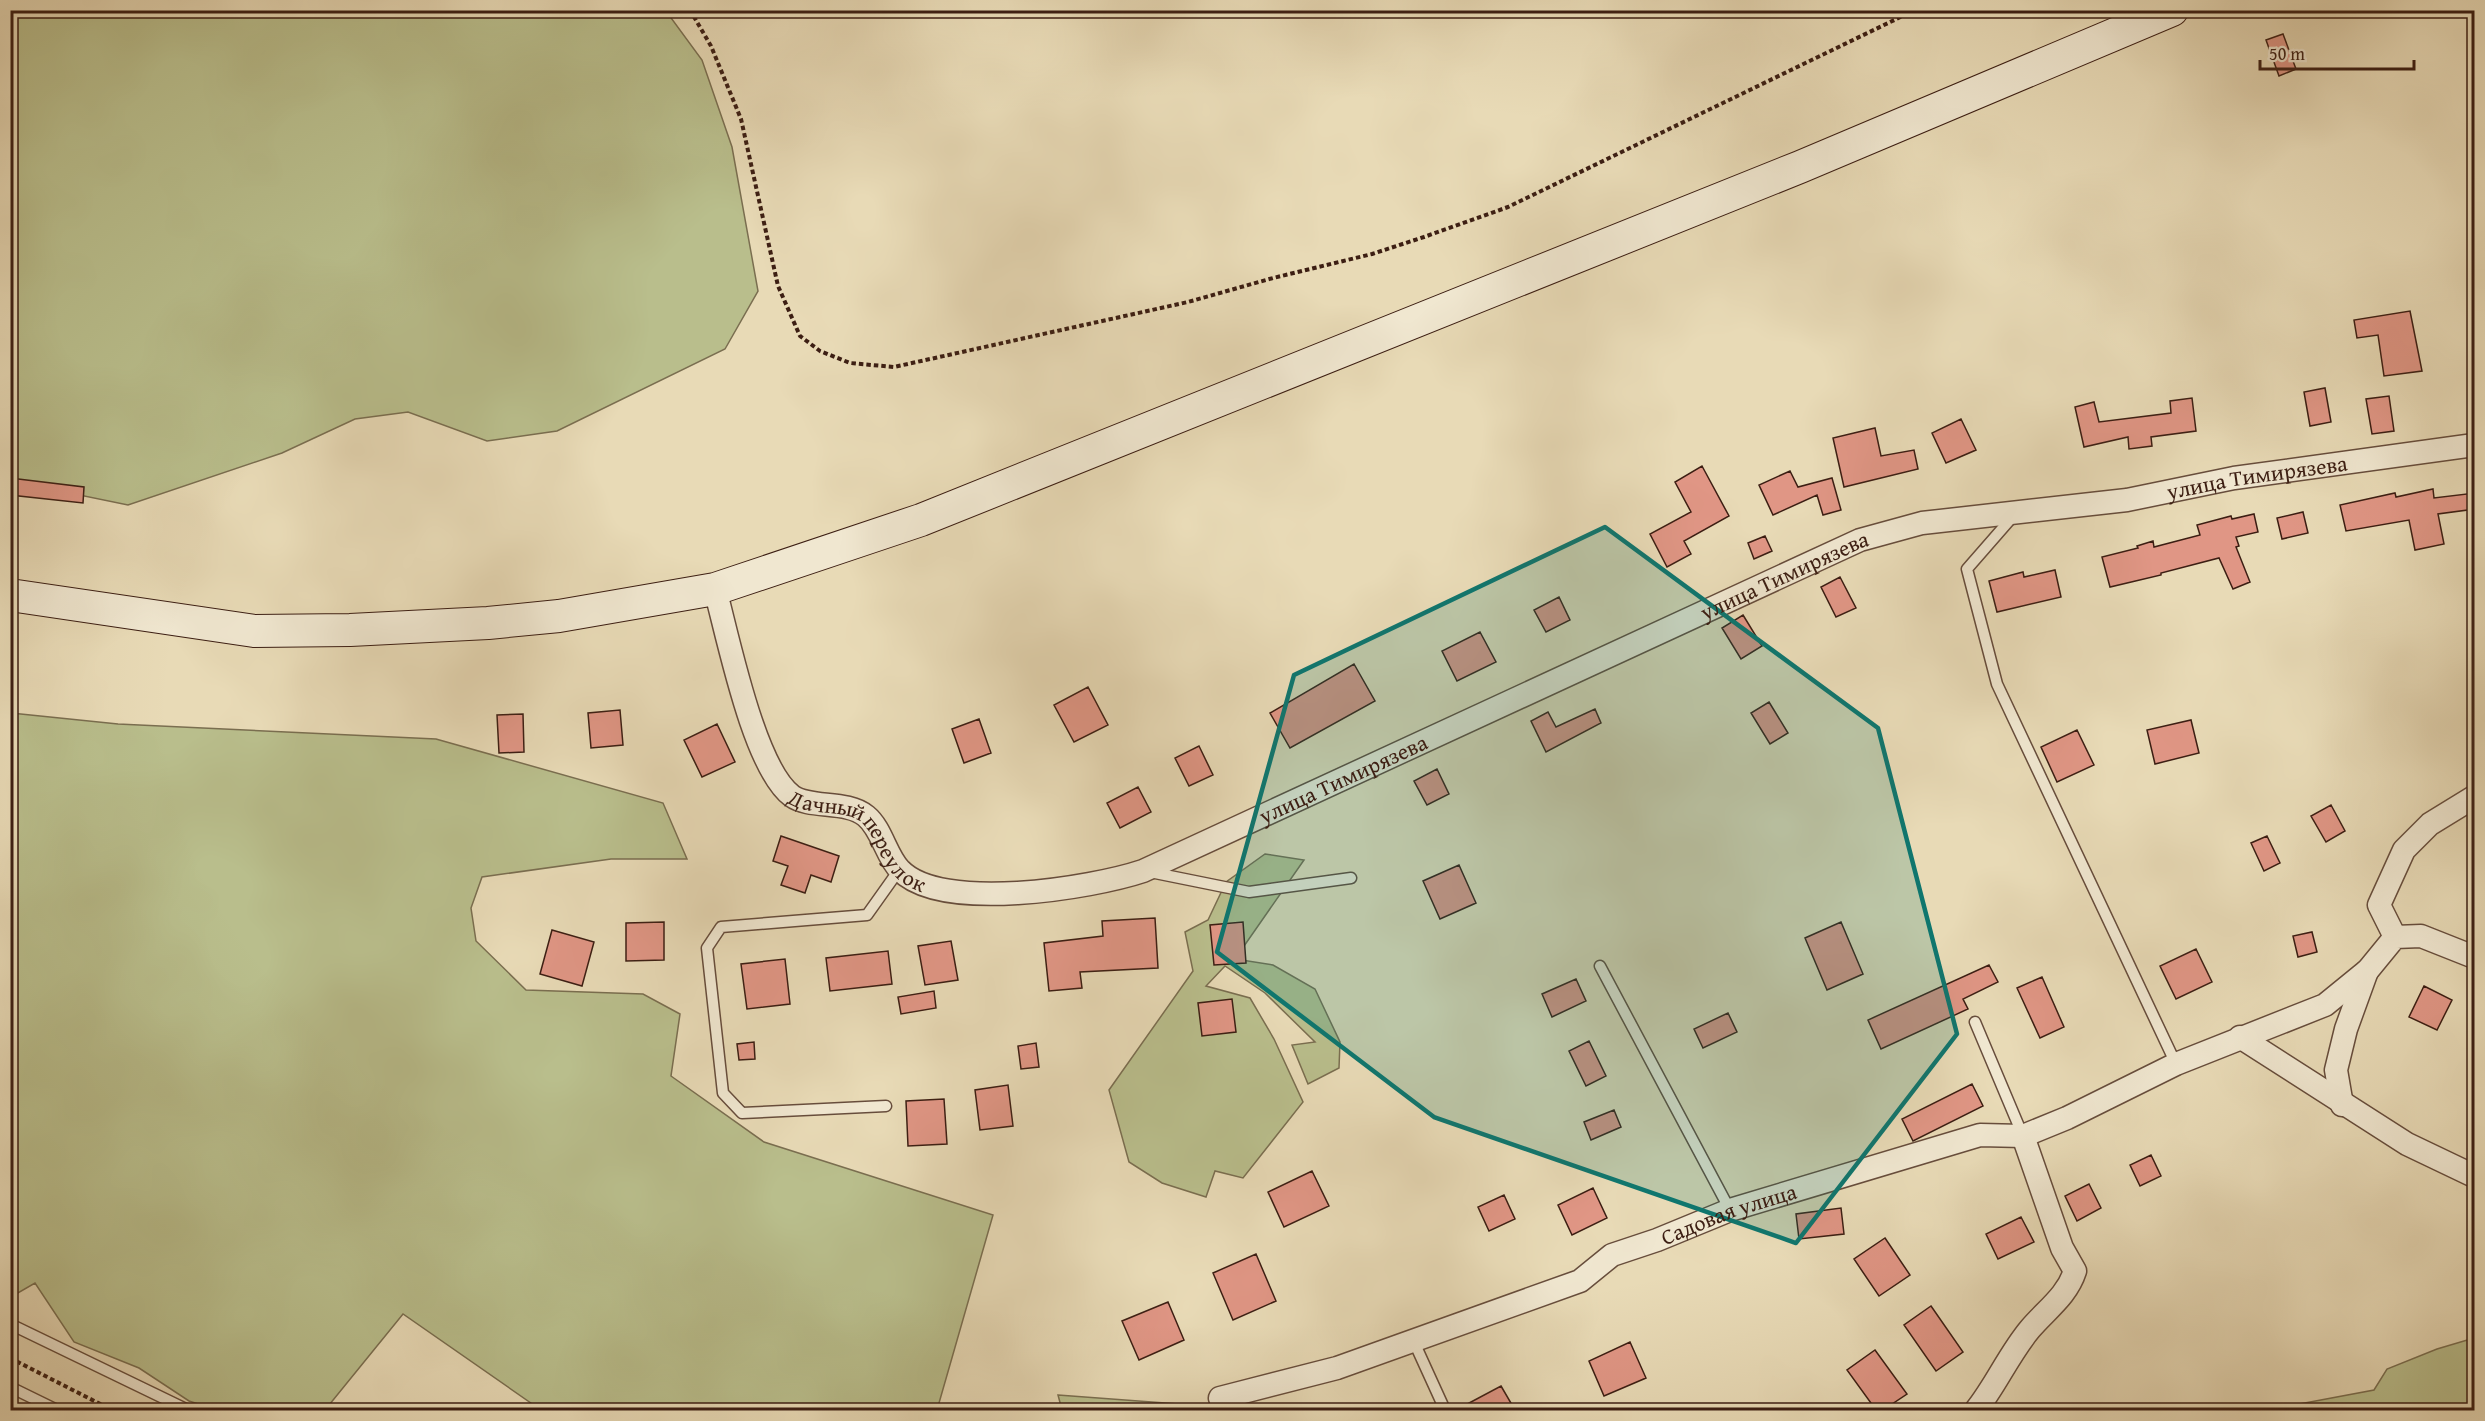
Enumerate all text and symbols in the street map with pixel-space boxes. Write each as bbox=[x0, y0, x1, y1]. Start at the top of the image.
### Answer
scale bar bbox=[2260, 33, 2414, 71]
text: 50 m bbox=[2269, 40, 2305, 67]
street label: улица Тимирязева bbox=[2163, 447, 2350, 508]
street label: улица Тимирязева bbox=[1694, 522, 1872, 628]
street label: улица Тимирязева bbox=[1253, 726, 1433, 832]
street label: Дачный переулок bbox=[782, 781, 932, 900]
street label: Садовая улица bbox=[1656, 1175, 1801, 1253]

